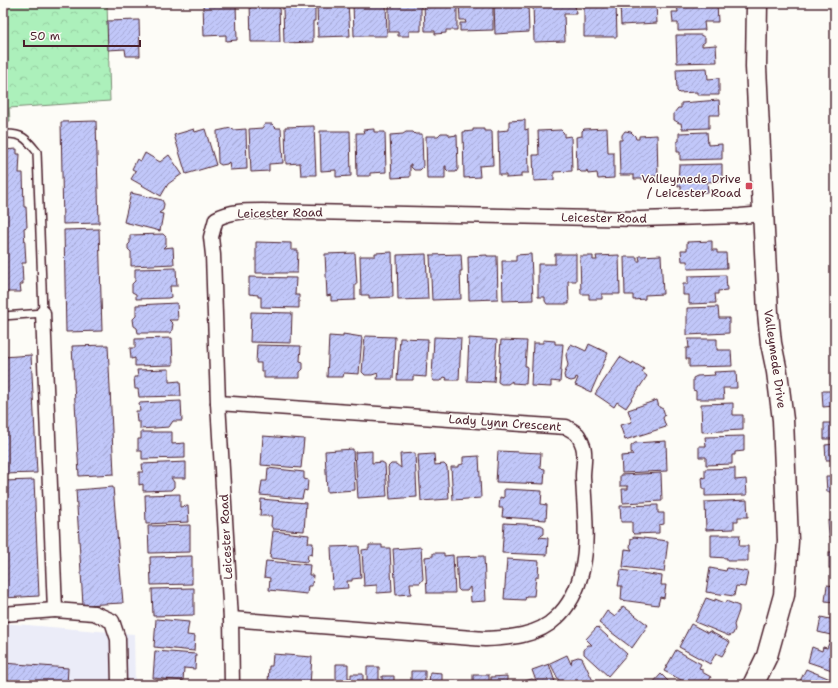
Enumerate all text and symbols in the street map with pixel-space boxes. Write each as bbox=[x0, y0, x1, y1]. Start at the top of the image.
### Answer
scale bar bbox=[24, 22, 140, 48]
text: 50 m bbox=[30, 28, 60, 44]
place label: Valleymede Drive / Leicester Road bbox=[641, 171, 741, 201]
marker: Valleymede Drive / Leicester Road bbox=[744, 181, 754, 191]
street label: Leicester Road bbox=[237, 204, 323, 222]
street label: Leicester Road bbox=[561, 209, 647, 227]
street label: Valleymede Drive bbox=[760, 308, 790, 410]
street label: Lady Lynn Crescent bbox=[448, 411, 562, 435]
street label: Leicester Road bbox=[216, 493, 236, 580]

